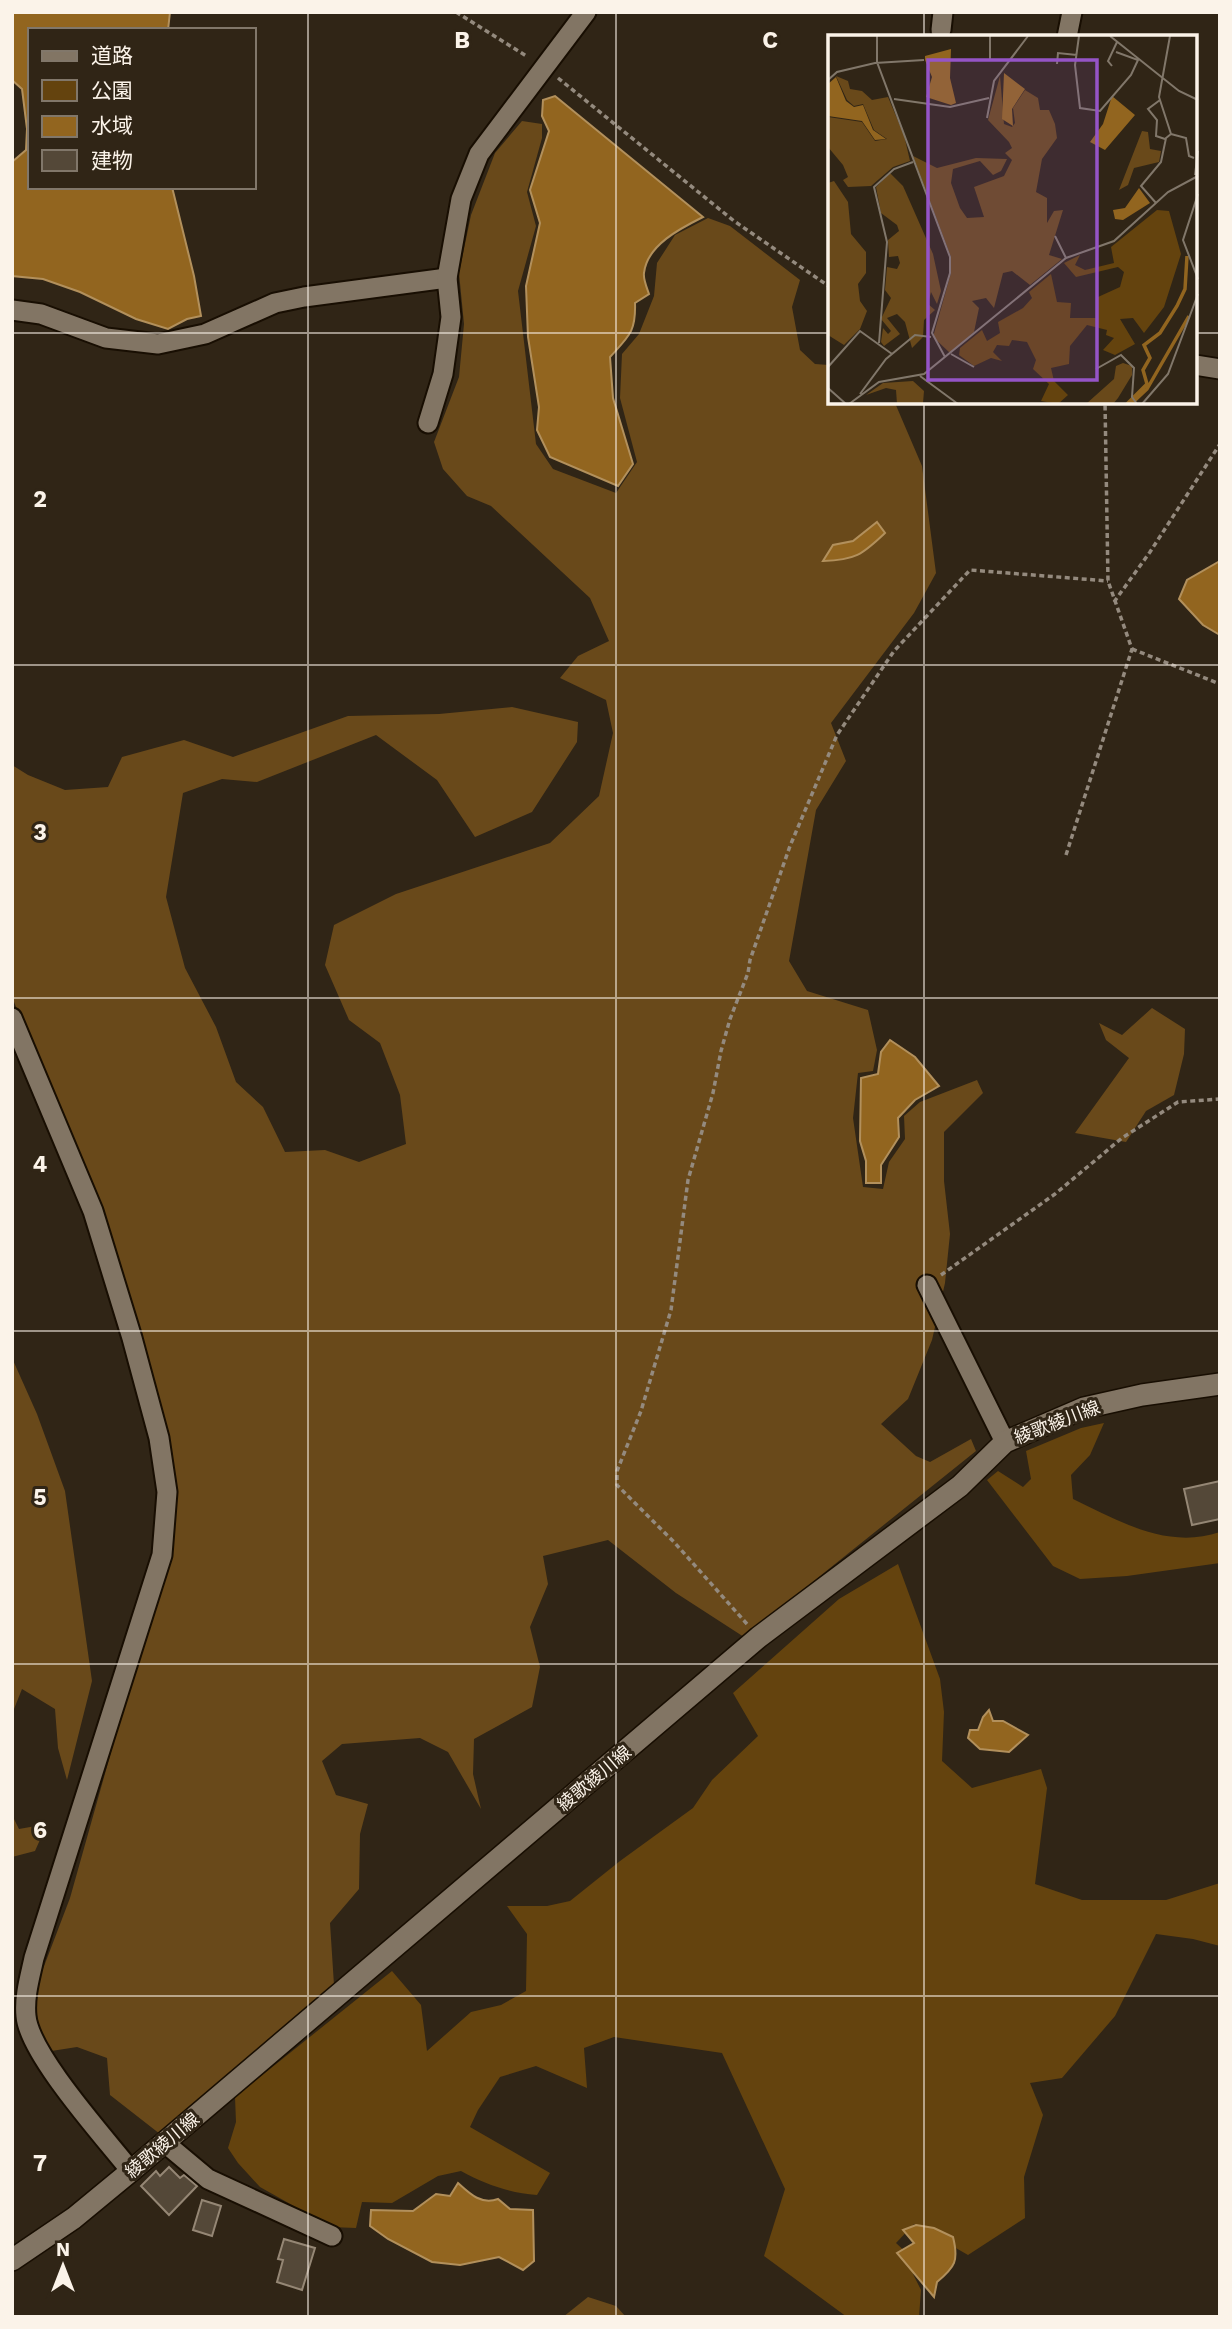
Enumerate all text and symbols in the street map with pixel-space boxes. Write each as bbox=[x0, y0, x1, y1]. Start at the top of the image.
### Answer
text: B bbox=[454, 27, 470, 54]
text: C bbox=[762, 27, 778, 54]
legend bbox=[28, 28, 256, 189]
inset map bbox=[828, 35, 1197, 404]
text: 道路 bbox=[91, 43, 133, 68]
text: 公園 bbox=[91, 78, 133, 103]
text: 水域 bbox=[91, 113, 133, 138]
text: 建物 bbox=[91, 148, 133, 173]
text: 2 bbox=[33, 486, 47, 513]
text: 3 bbox=[33, 819, 47, 846]
text: 4 bbox=[33, 1151, 48, 1178]
street label: 綾歌綾川線 bbox=[1011, 1396, 1103, 1448]
text: 5 bbox=[33, 1484, 47, 1511]
street label: 綾歌綾川線 bbox=[553, 1741, 635, 1815]
text: 6 bbox=[33, 1817, 47, 1844]
street label: 綾歌綾川線 bbox=[121, 2108, 203, 2182]
text: 7 bbox=[33, 2150, 47, 2177]
north arrow bbox=[28, 2231, 98, 2301]
text: N bbox=[56, 2238, 70, 2261]

